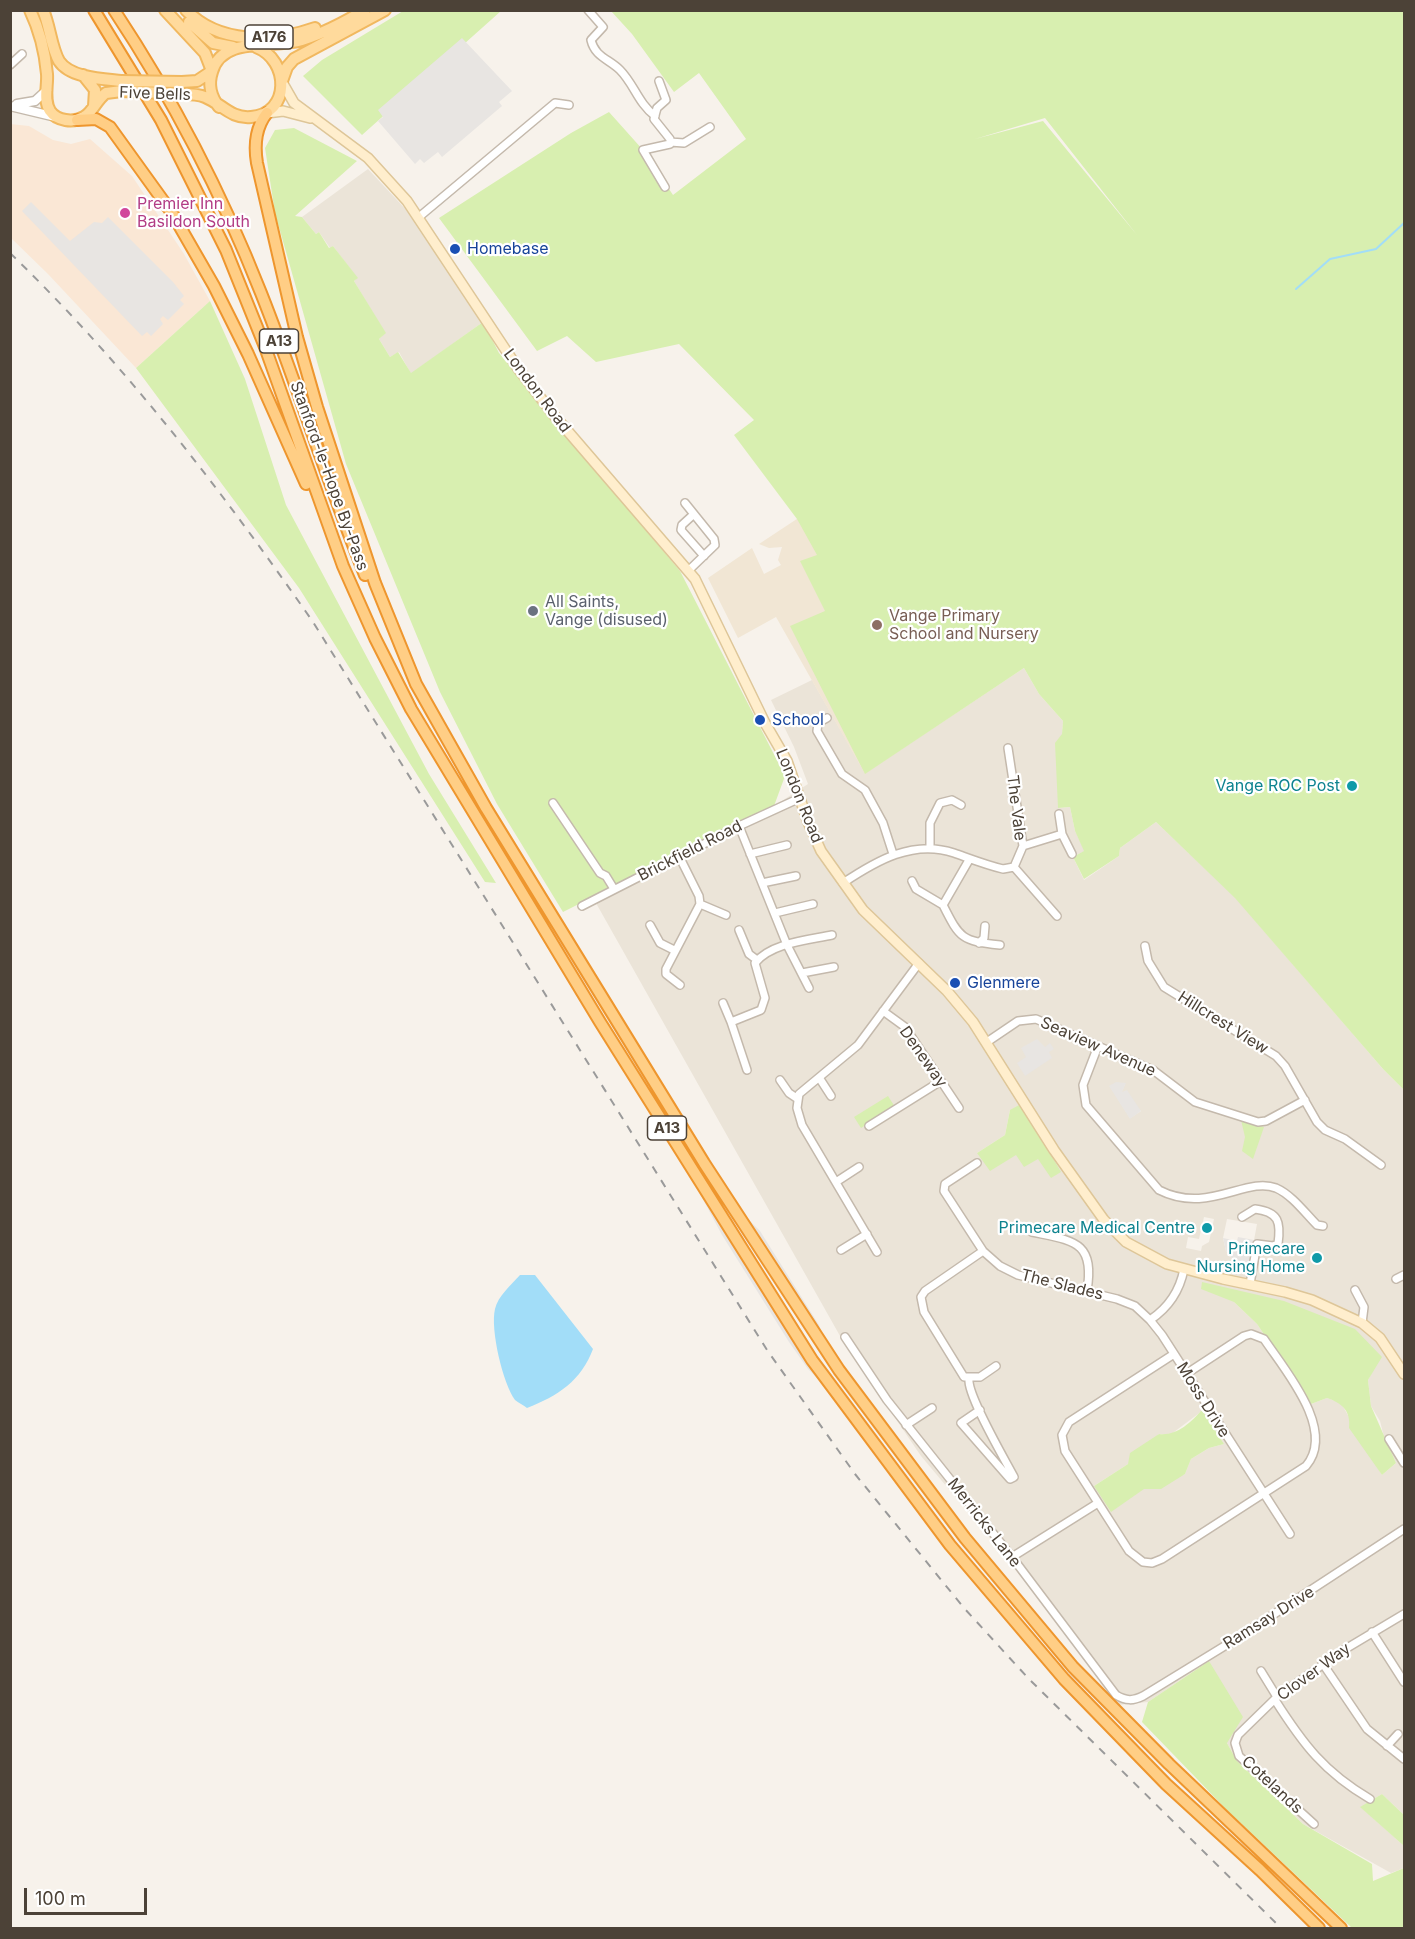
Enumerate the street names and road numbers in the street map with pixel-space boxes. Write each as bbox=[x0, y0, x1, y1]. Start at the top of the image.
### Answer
road number: A176 bbox=[245, 25, 293, 49]
street label: Five Bells bbox=[119, 83, 191, 105]
road number: A13 bbox=[260, 329, 298, 353]
street label: London Road bbox=[499, 345, 575, 437]
street label: Stanford-le-Hope By-Pass bbox=[286, 379, 372, 573]
street label: London Road bbox=[771, 746, 827, 846]
street label: The Vale bbox=[1002, 774, 1030, 842]
street label: Brickfield Road bbox=[635, 816, 745, 886]
street label: Hillcrest View bbox=[1174, 988, 1272, 1058]
street label: Seaview Avenue bbox=[1037, 1013, 1159, 1081]
street label: Deneway bbox=[895, 1023, 951, 1091]
road number: A13 bbox=[648, 1116, 686, 1140]
street label: The Slades bbox=[1019, 1265, 1105, 1305]
street label: Moss Drive bbox=[1172, 1359, 1234, 1441]
street label: Merricks Lane bbox=[943, 1475, 1025, 1571]
street label: Ramsay Drive bbox=[1220, 1582, 1318, 1654]
street label: Clover Way bbox=[1274, 1639, 1354, 1705]
street label: Cotelands bbox=[1238, 1752, 1306, 1818]

